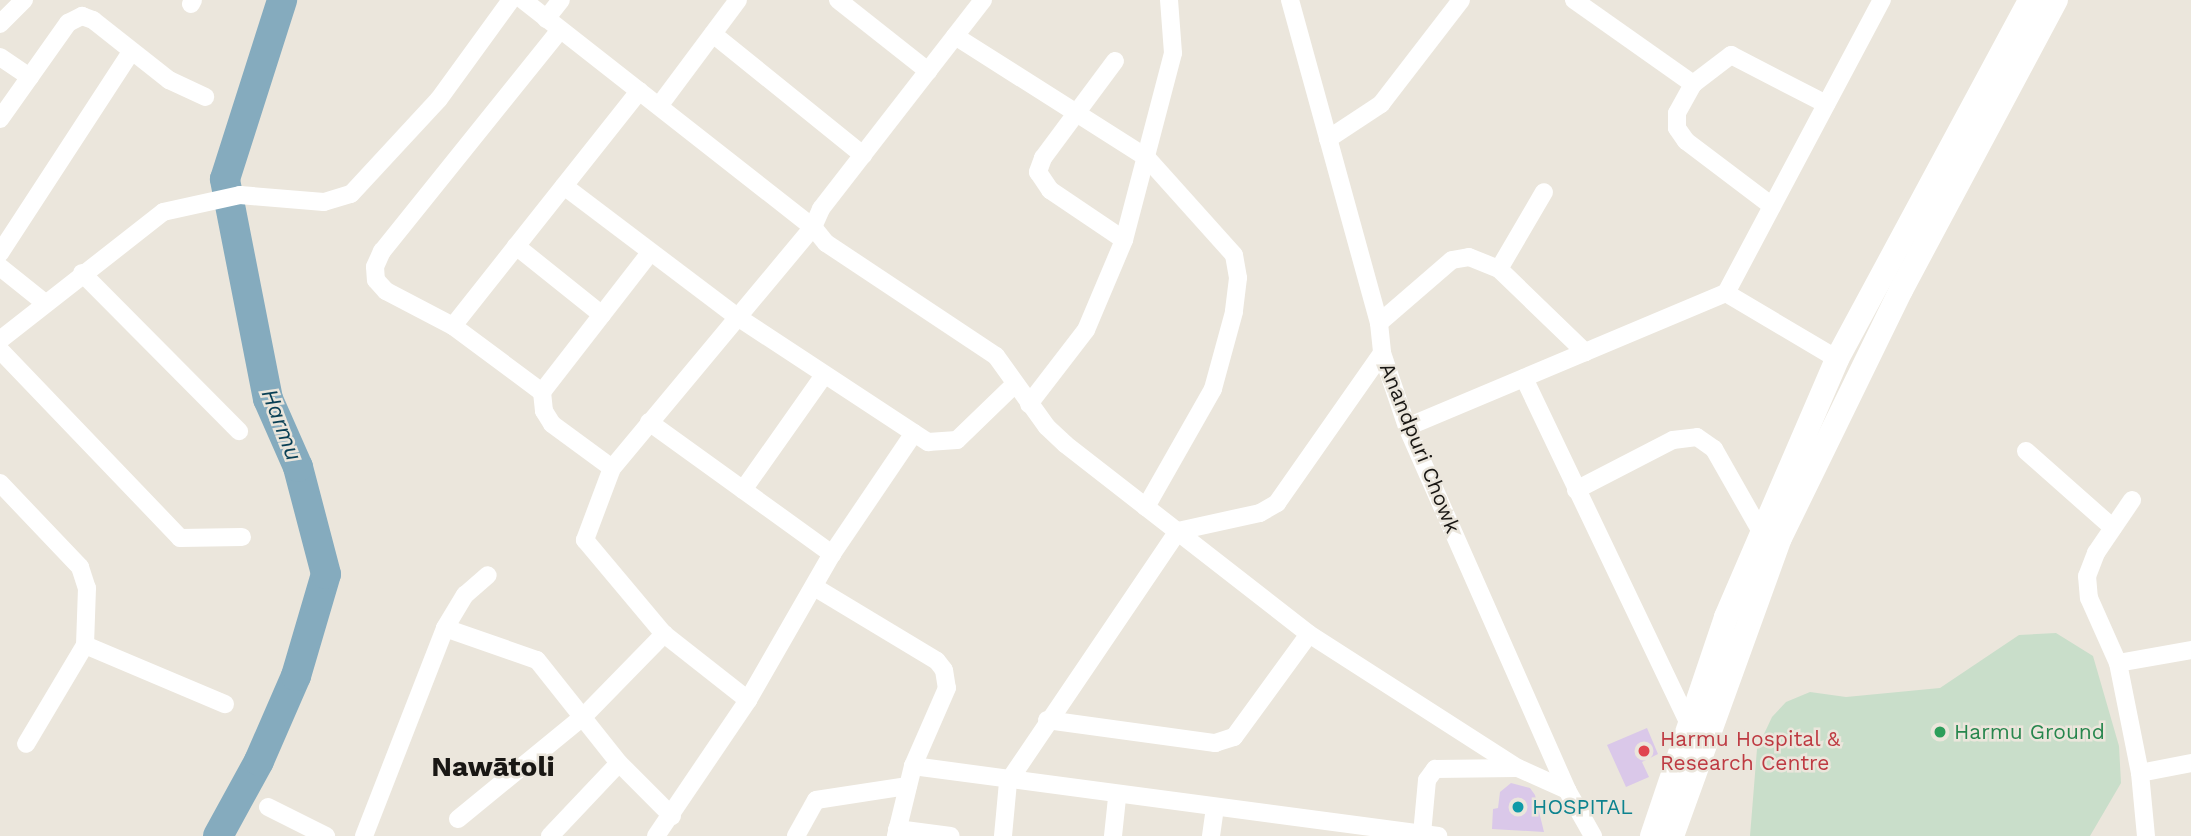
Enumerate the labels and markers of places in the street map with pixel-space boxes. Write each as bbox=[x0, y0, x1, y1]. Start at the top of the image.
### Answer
place label: Harmu Ground bbox=[1954, 719, 2105, 745]
marker: Harmu Ground bbox=[1932, 724, 1948, 740]
place label: Harmu Hospital & Research Centre bbox=[1660, 726, 1841, 776]
marker: Harmu Hospital & Research Centre bbox=[1634, 741, 1654, 761]
place label: HOSPITAL bbox=[1532, 794, 1633, 820]
marker: HOSPITAL bbox=[1510, 799, 1526, 815]

